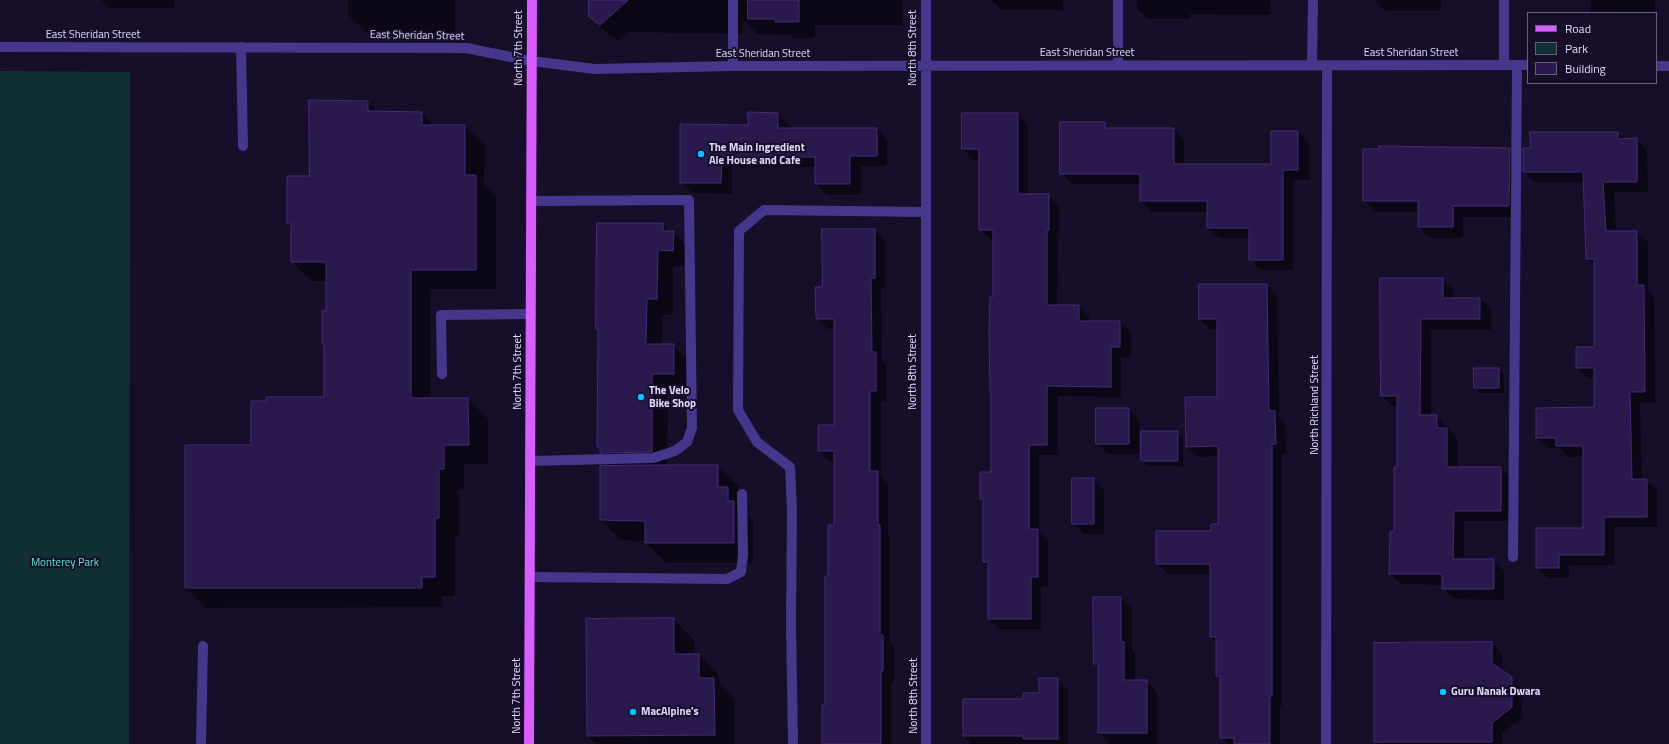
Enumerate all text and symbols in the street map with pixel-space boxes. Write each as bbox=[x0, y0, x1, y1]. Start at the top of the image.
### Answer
street label: North 7th Street bbox=[512, 10, 526, 86]
street label: North 8th Street bbox=[906, 10, 920, 86]
legend bbox=[1527, 12, 1657, 84]
text: Road bbox=[1565, 19, 1591, 38]
street label: East Sheridan Street bbox=[46, 28, 140, 42]
street label: East Sheridan Street bbox=[370, 29, 464, 43]
text: Park bbox=[1565, 39, 1588, 58]
street label: East Sheridan Street bbox=[1040, 46, 1134, 60]
street label: East Sheridan Street bbox=[1364, 46, 1458, 60]
street label: East Sheridan Street bbox=[716, 47, 810, 61]
text: Building bbox=[1565, 59, 1606, 78]
place label: The Main Ingredient Ale House and Cafe bbox=[709, 141, 805, 167]
marker: The Main Ingredient Ale House and Cafe bbox=[696, 149, 706, 159]
street label: North 7th Street bbox=[511, 334, 525, 410]
street label: North 8th Street bbox=[906, 334, 920, 410]
street label: North Richland Street bbox=[1308, 355, 1322, 455]
place label: The Velo Bike Shop bbox=[649, 384, 696, 410]
marker: The Velo Bike Shop bbox=[636, 392, 646, 402]
park label: Monterey Park bbox=[31, 556, 99, 570]
street label: North 7th Street bbox=[510, 658, 524, 734]
street label: North 8th Street bbox=[907, 658, 921, 734]
place label: Guru Nanak Dwara bbox=[1451, 685, 1540, 699]
marker: Guru Nanak Dwara bbox=[1438, 687, 1448, 697]
place label: MacAlpine's bbox=[641, 705, 699, 719]
marker: MacAlpine's bbox=[628, 707, 638, 717]

